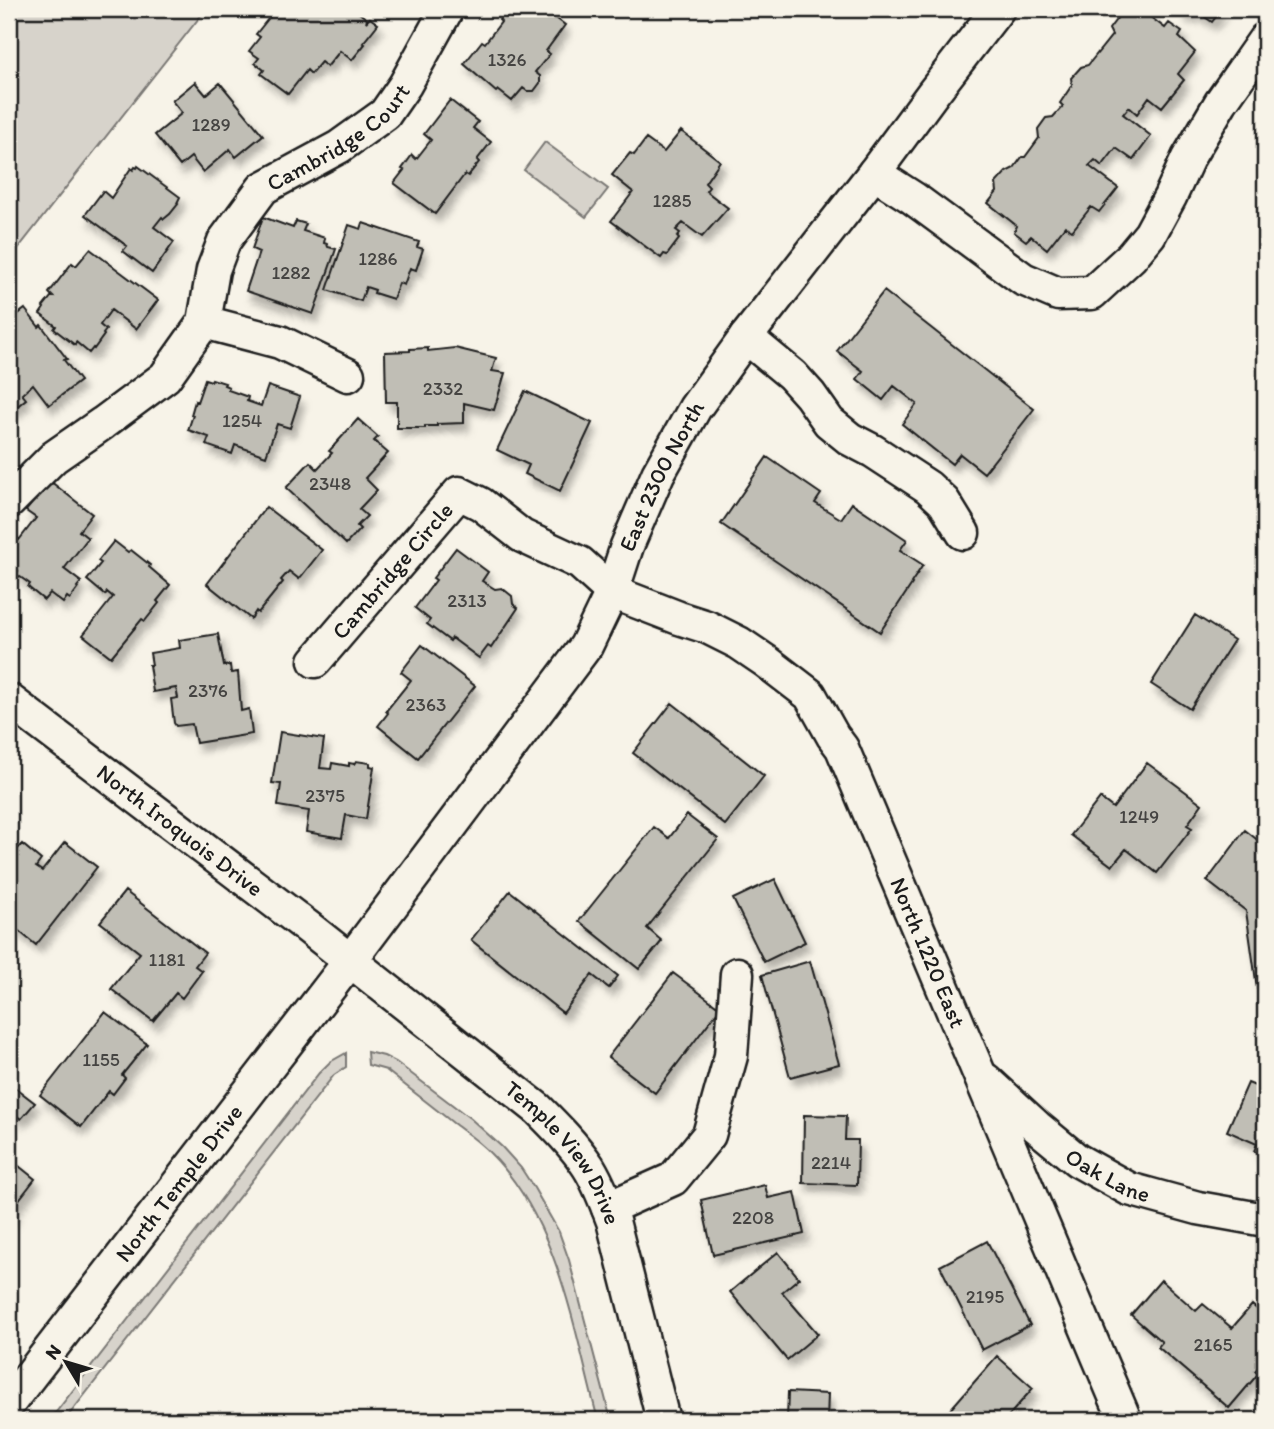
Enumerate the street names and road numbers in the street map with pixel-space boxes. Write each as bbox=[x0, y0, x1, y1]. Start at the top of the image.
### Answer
street label: Cambridge Court bbox=[262, 78, 416, 197]
street label: East 2300 North bbox=[612, 396, 710, 555]
street label: Cambridge Circle bbox=[326, 496, 459, 645]
street label: North Iroquois Drive bbox=[91, 758, 269, 902]
street label: North 1220 East bbox=[884, 873, 972, 1032]
street label: Temple View Drive bbox=[499, 1074, 627, 1228]
street label: North Temple Drive bbox=[109, 1098, 248, 1267]
street label: Oak Lane bbox=[1059, 1142, 1153, 1208]

